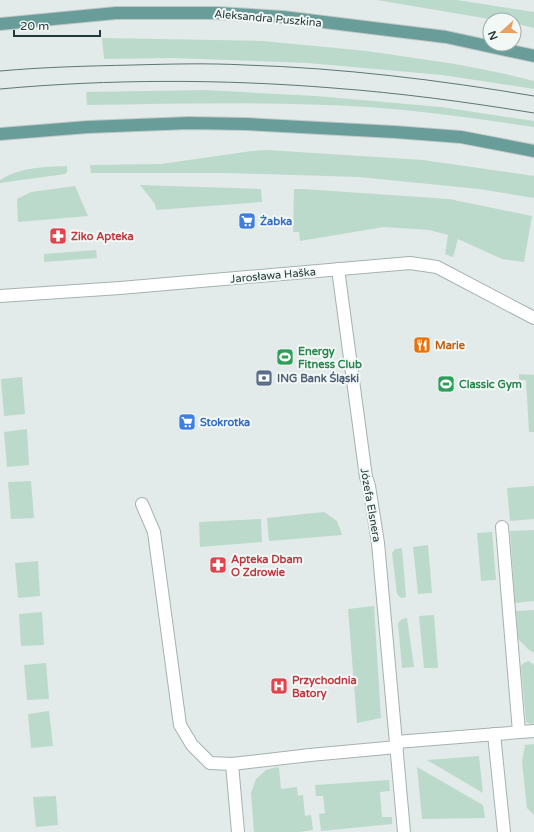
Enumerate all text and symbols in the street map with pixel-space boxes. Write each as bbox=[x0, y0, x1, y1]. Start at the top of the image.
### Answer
street label: Aleksandra Puszkina bbox=[214, 7, 322, 30]
scale bar bbox=[14, 12, 100, 38]
north arrow bbox=[482, 12, 522, 52]
text: 20 m bbox=[20, 19, 49, 33]
text: N bbox=[485, 29, 501, 42]
supermarket icon: Żabka bbox=[237, 211, 257, 231]
place label: Żabka bbox=[260, 214, 292, 228]
pharmacy icon: Ziko Apteka bbox=[48, 226, 68, 246]
place label: Ziko Apteka bbox=[71, 230, 134, 244]
street label: Jarosława Haška bbox=[230, 265, 316, 286]
restaurant icon: Marie bbox=[412, 335, 432, 355]
place label: Marie bbox=[435, 339, 466, 352]
place label: Energy Fitness Club bbox=[298, 345, 362, 371]
sports icon: Energy Fitness Club bbox=[275, 347, 295, 367]
bank icon: ING Bank Śląski bbox=[254, 368, 274, 388]
place label: ING Bank Śląski bbox=[277, 371, 359, 385]
sports icon: Classic Gym bbox=[436, 374, 456, 394]
place label: Classic Gym bbox=[459, 378, 522, 392]
supermarket icon: Stokrotka bbox=[177, 412, 197, 432]
place label: Stokrotka bbox=[200, 416, 250, 429]
street label: Józefa Elsnera bbox=[358, 467, 383, 543]
place label: Apteka Dbam O Zdrowie bbox=[231, 553, 303, 579]
pharmacy icon: Apteka Dbam O Zdrowie bbox=[208, 555, 228, 575]
place label: Przychodnia Batory bbox=[292, 674, 357, 701]
hospital icon: Przychodnia Batory bbox=[269, 676, 289, 696]

